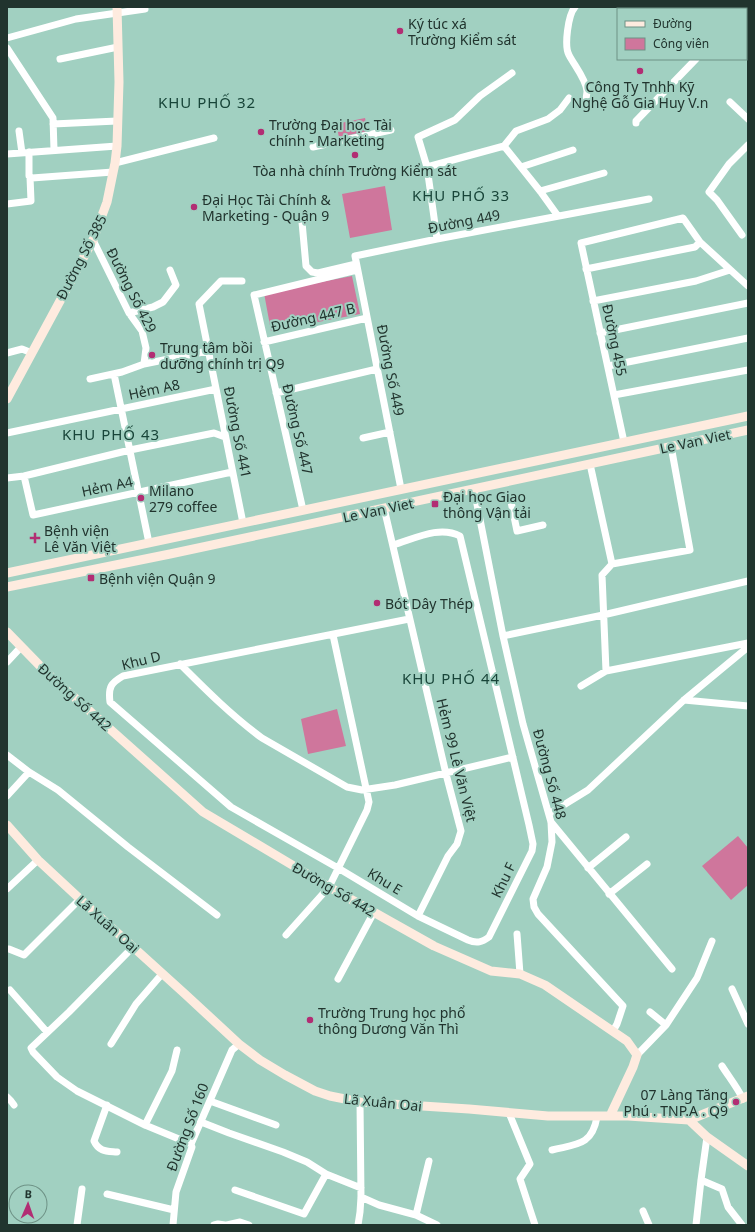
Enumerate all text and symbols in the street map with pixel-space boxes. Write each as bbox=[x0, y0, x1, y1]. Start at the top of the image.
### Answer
legend bbox=[617, 8, 747, 60]
place label: Ký túc xá Trường Kiểm sát bbox=[408, 14, 516, 49]
text: Đường bbox=[653, 15, 692, 32]
marker: Ký túc xá Trường Kiểm sát bbox=[395, 26, 405, 36]
text: Công viên bbox=[653, 35, 709, 52]
marker: Công Ty Tnhh Kỹ Nghệ Gỗ Gia Huy V.n bbox=[635, 66, 645, 76]
place label: Công Ty Tnhh Kỹ Nghệ Gỗ Gia Huy V.n bbox=[572, 77, 708, 112]
district label: KHU PHỐ 32 bbox=[158, 92, 256, 112]
place label: Trường Đại học Tài chính - Marketing bbox=[269, 115, 392, 150]
marker: Trường Đại học Tài chính - Marketing bbox=[256, 127, 266, 137]
marker: Tòa nhà chính Trường Kiểm sát bbox=[350, 150, 360, 160]
place label: Tòa nhà chính Trường Kiểm sát bbox=[253, 161, 457, 180]
district label: KHU PHỐ 33 bbox=[412, 185, 510, 205]
place label: Đại Học Tài Chính & Marketing - Quận 9 bbox=[202, 190, 331, 225]
marker: Đại Học Tài Chính & Marketing - Quận 9 bbox=[189, 202, 199, 212]
street label: Đường 449 bbox=[426, 205, 502, 237]
street label: Đường Số 385 bbox=[51, 211, 111, 303]
street label: Đường Số 429 bbox=[102, 244, 162, 336]
street label: Đường 447 B bbox=[269, 298, 357, 336]
street label: Đường 455 bbox=[598, 302, 632, 378]
street label: Đường Số 449 bbox=[373, 323, 409, 417]
place label: Trung tâm bồi dưỡng chính trị Q9 bbox=[160, 338, 285, 373]
marker: Trung tâm bồi dưỡng chính trị Q9 bbox=[147, 350, 157, 360]
street label: Hẻm A8 bbox=[127, 374, 181, 404]
street label: Đường Số 447 bbox=[278, 382, 318, 476]
street label: Đường Số 441 bbox=[220, 385, 256, 479]
district label: KHU PHỐ 43 bbox=[62, 424, 160, 444]
street label: Le Van Viet bbox=[658, 424, 732, 458]
street label: Hẻm A4 bbox=[80, 471, 134, 501]
place label: Milano 279 coffee bbox=[149, 481, 217, 516]
place label: Đại học Giao thông Vận tải bbox=[443, 487, 531, 522]
marker: Milano 279 coffee bbox=[136, 493, 146, 503]
street label: Le Van Viet bbox=[341, 493, 415, 527]
marker: Đại học Giao thông Vận tải bbox=[430, 499, 440, 509]
place label: Bệnh viện Lê Văn Việt bbox=[44, 521, 116, 556]
marker: Bệnh viện Lê Văn Việt bbox=[29, 532, 41, 544]
place label: Bệnh viện Quận 9 bbox=[99, 569, 216, 588]
marker: Bệnh viện Quận 9 bbox=[86, 573, 96, 583]
place label: Bót Dây Thép bbox=[385, 594, 473, 613]
marker: Bót Dây Thép bbox=[372, 598, 382, 608]
street label: Khu D bbox=[119, 646, 163, 674]
street label: Đường Số 442 bbox=[34, 659, 116, 735]
district label: KHU PHỐ 44 bbox=[402, 668, 500, 688]
street label: Hẻm 99 Lê Văn Việt bbox=[432, 696, 482, 824]
street label: Đường Số 448 bbox=[529, 727, 571, 821]
street label: Đường Số 442 bbox=[289, 858, 379, 920]
street label: Khu F bbox=[486, 859, 520, 901]
street label: Khu E bbox=[364, 863, 406, 899]
street label: Lã Xuân Oai bbox=[73, 891, 143, 957]
place label: Trường Trung học phổ thông Dương Văn Thì bbox=[318, 1003, 465, 1038]
marker: Trường Trung học phổ thông Dương Văn Thì bbox=[305, 1015, 315, 1025]
street label: Đường Số 160 bbox=[161, 1080, 213, 1174]
place label: 07 Làng Tăng Phú . TNP.A . Q9 bbox=[623, 1085, 728, 1120]
street label: Lã Xuân Oai bbox=[343, 1088, 423, 1116]
marker: 07 Làng Tăng Phú . TNP.A . Q9 bbox=[731, 1097, 741, 1107]
north arrow bbox=[8, 1184, 48, 1224]
text: B bbox=[24, 1186, 32, 1201]

